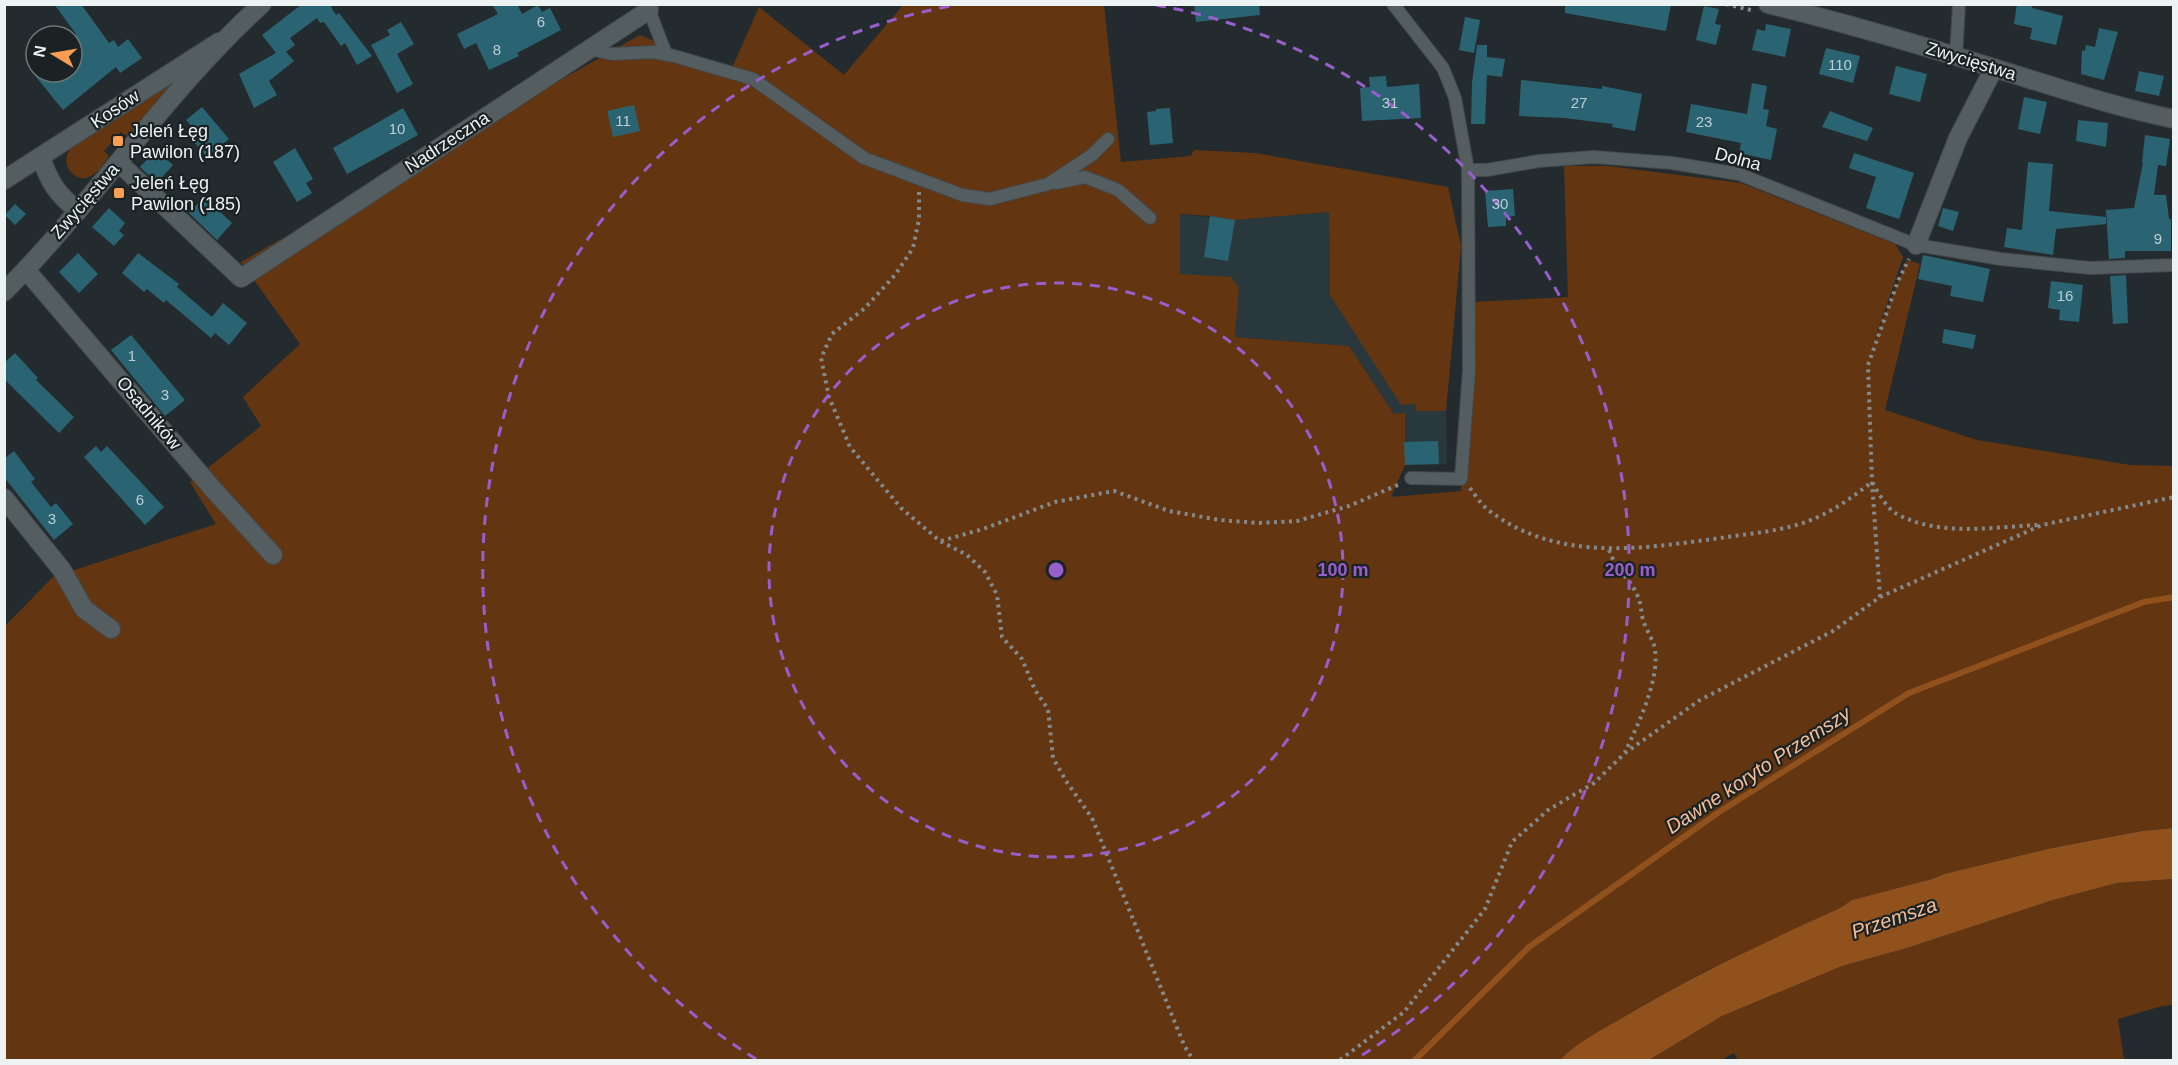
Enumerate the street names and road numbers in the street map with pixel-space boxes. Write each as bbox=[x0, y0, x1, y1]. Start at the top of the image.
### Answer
street label: Zwycięstwa bbox=[1924, 38, 2019, 84]
street label: Kosów bbox=[87, 85, 144, 132]
street label: Nadrzeczna bbox=[401, 107, 494, 177]
street label: Dolna bbox=[1713, 143, 1764, 175]
street label: Zwycięstwa bbox=[47, 159, 124, 243]
street label: Osadników bbox=[113, 372, 186, 454]

